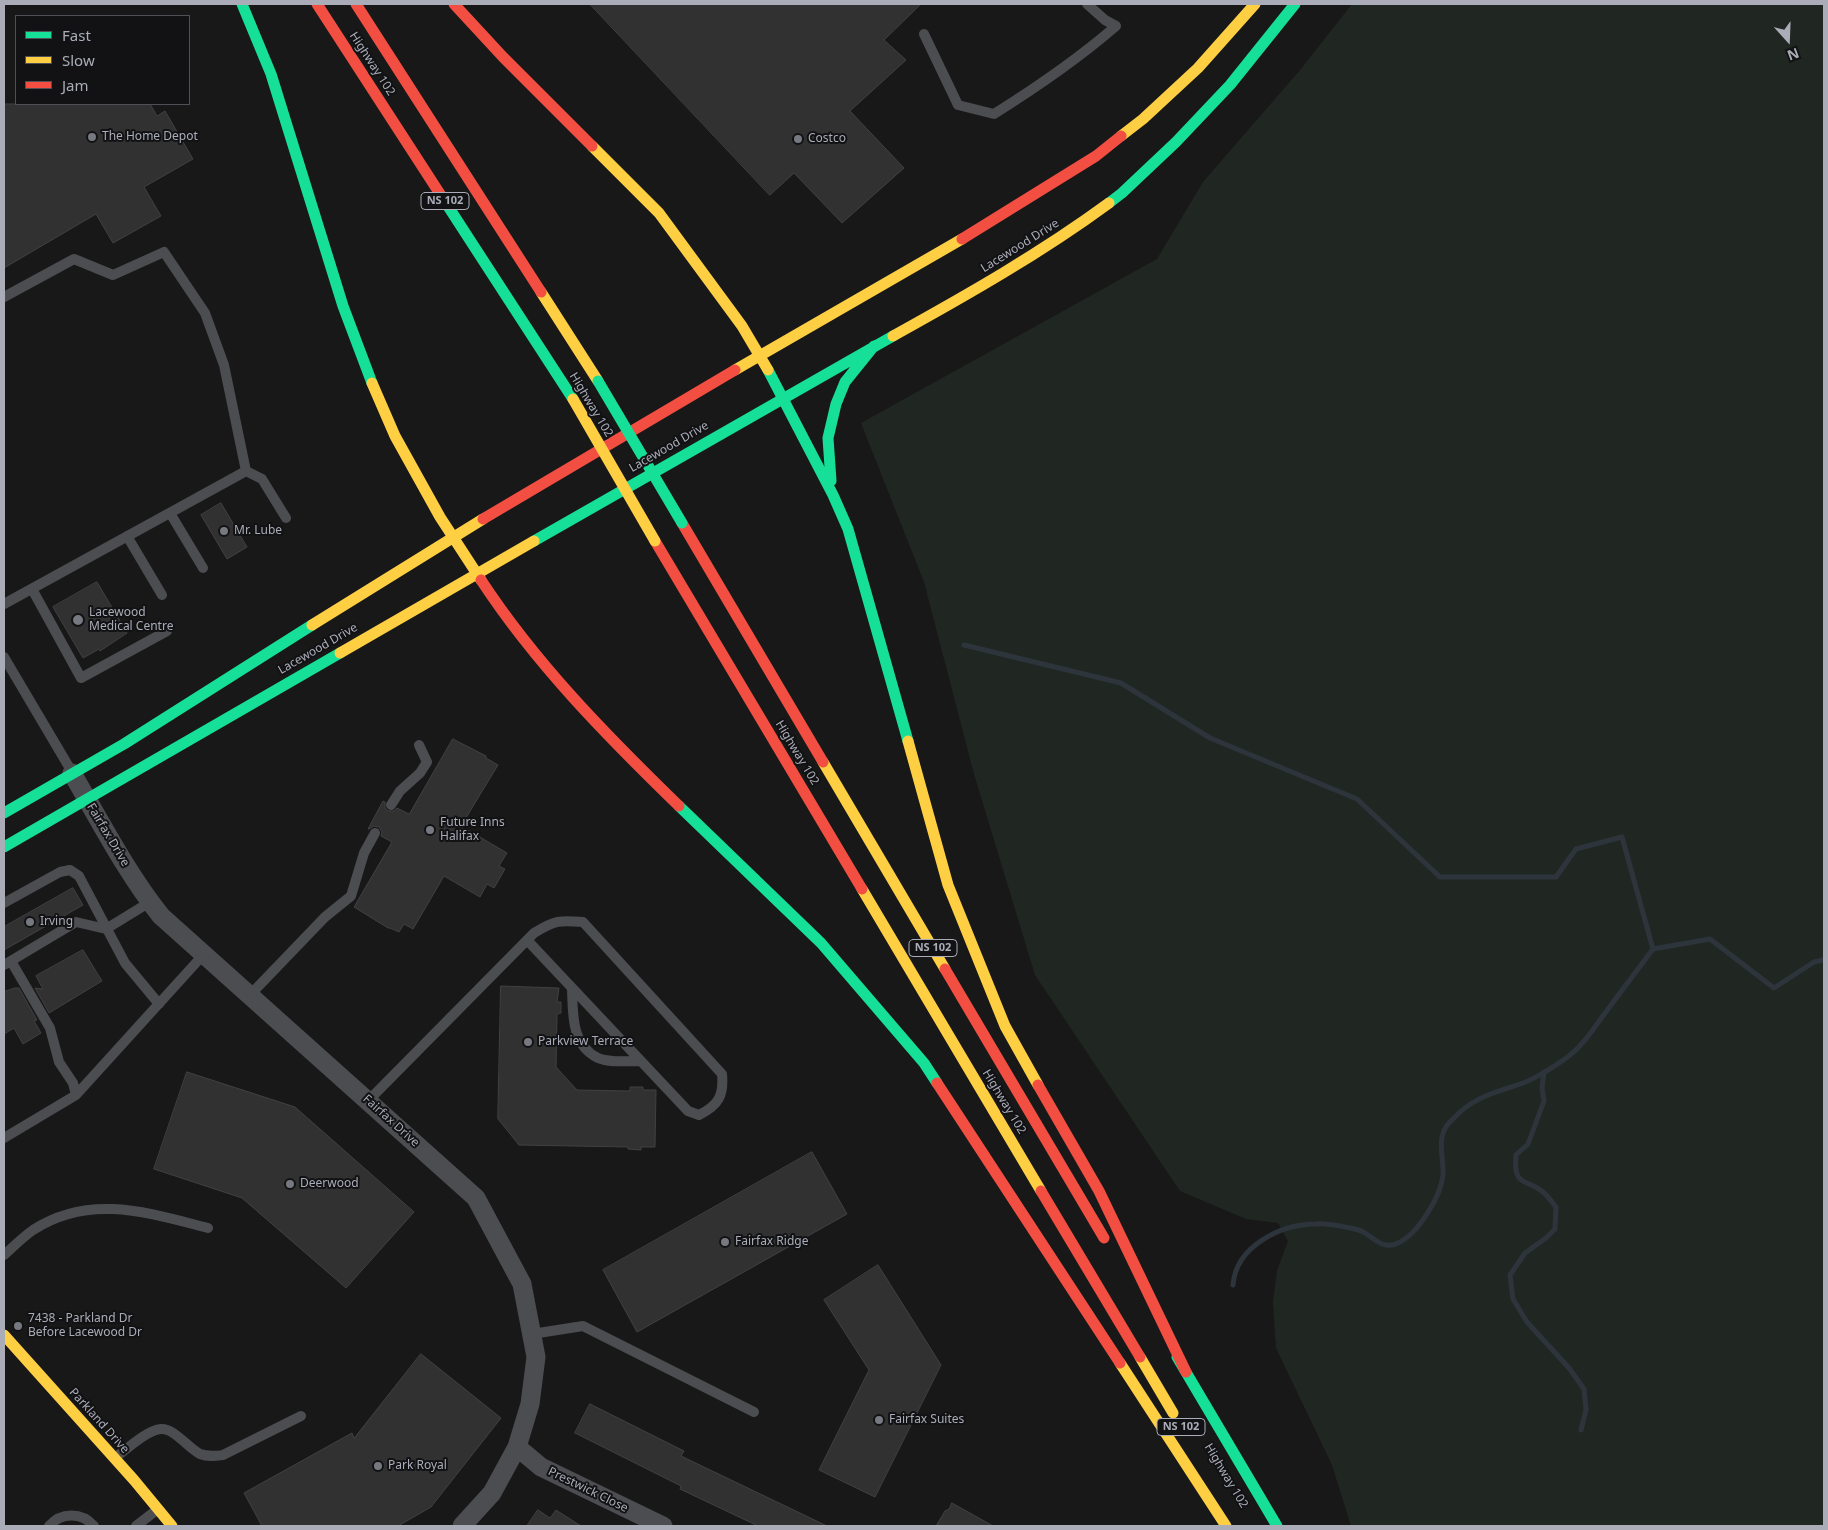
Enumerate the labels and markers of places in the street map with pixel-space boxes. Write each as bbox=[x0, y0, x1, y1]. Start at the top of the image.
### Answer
place label: The Home Depot bbox=[102, 130, 198, 144]
marker: The Home Depot bbox=[86, 131, 98, 143]
place label: Costco bbox=[808, 132, 846, 146]
marker: Costco bbox=[792, 133, 804, 145]
place label: Mr. Lube bbox=[234, 524, 282, 538]
marker: Mr. Lube bbox=[218, 525, 230, 537]
place label: Lacewood Medical Centre bbox=[89, 606, 173, 634]
marker: Lacewood Medical Centre bbox=[71, 613, 85, 627]
place label: Future Inns Halifax bbox=[440, 816, 505, 844]
marker: Future Inns Halifax bbox=[424, 824, 436, 836]
place label: Irving bbox=[40, 915, 73, 929]
marker: Irving bbox=[24, 916, 36, 928]
place label: Parkview Terrace bbox=[538, 1035, 633, 1049]
marker: Parkview Terrace bbox=[522, 1036, 534, 1048]
place label: Deerwood bbox=[300, 1177, 359, 1191]
marker: Deerwood bbox=[284, 1178, 296, 1190]
place label: Fairfax Ridge bbox=[735, 1235, 808, 1249]
marker: Fairfax Ridge bbox=[719, 1236, 731, 1248]
place label: 7438 - Parkland Dr Before Lacewood Dr bbox=[28, 1312, 142, 1340]
marker: 7438 - Parkland Dr Before Lacewood Dr bbox=[12, 1320, 24, 1332]
place label: Fairfax Suites bbox=[889, 1413, 964, 1427]
marker: Fairfax Suites bbox=[873, 1414, 885, 1426]
place label: Park Royal bbox=[388, 1459, 447, 1473]
marker: Park Royal bbox=[372, 1460, 384, 1472]

